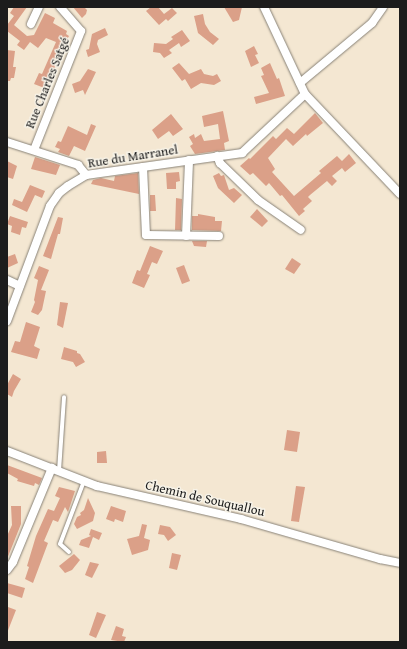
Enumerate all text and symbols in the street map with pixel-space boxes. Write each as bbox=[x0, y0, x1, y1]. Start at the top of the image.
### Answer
street label: Rue Charles Satgé bbox=[23, 35, 73, 131]
street label: Rue du Marranel bbox=[87, 142, 179, 172]
street label: Chemin de Souquallou bbox=[144, 478, 266, 520]

